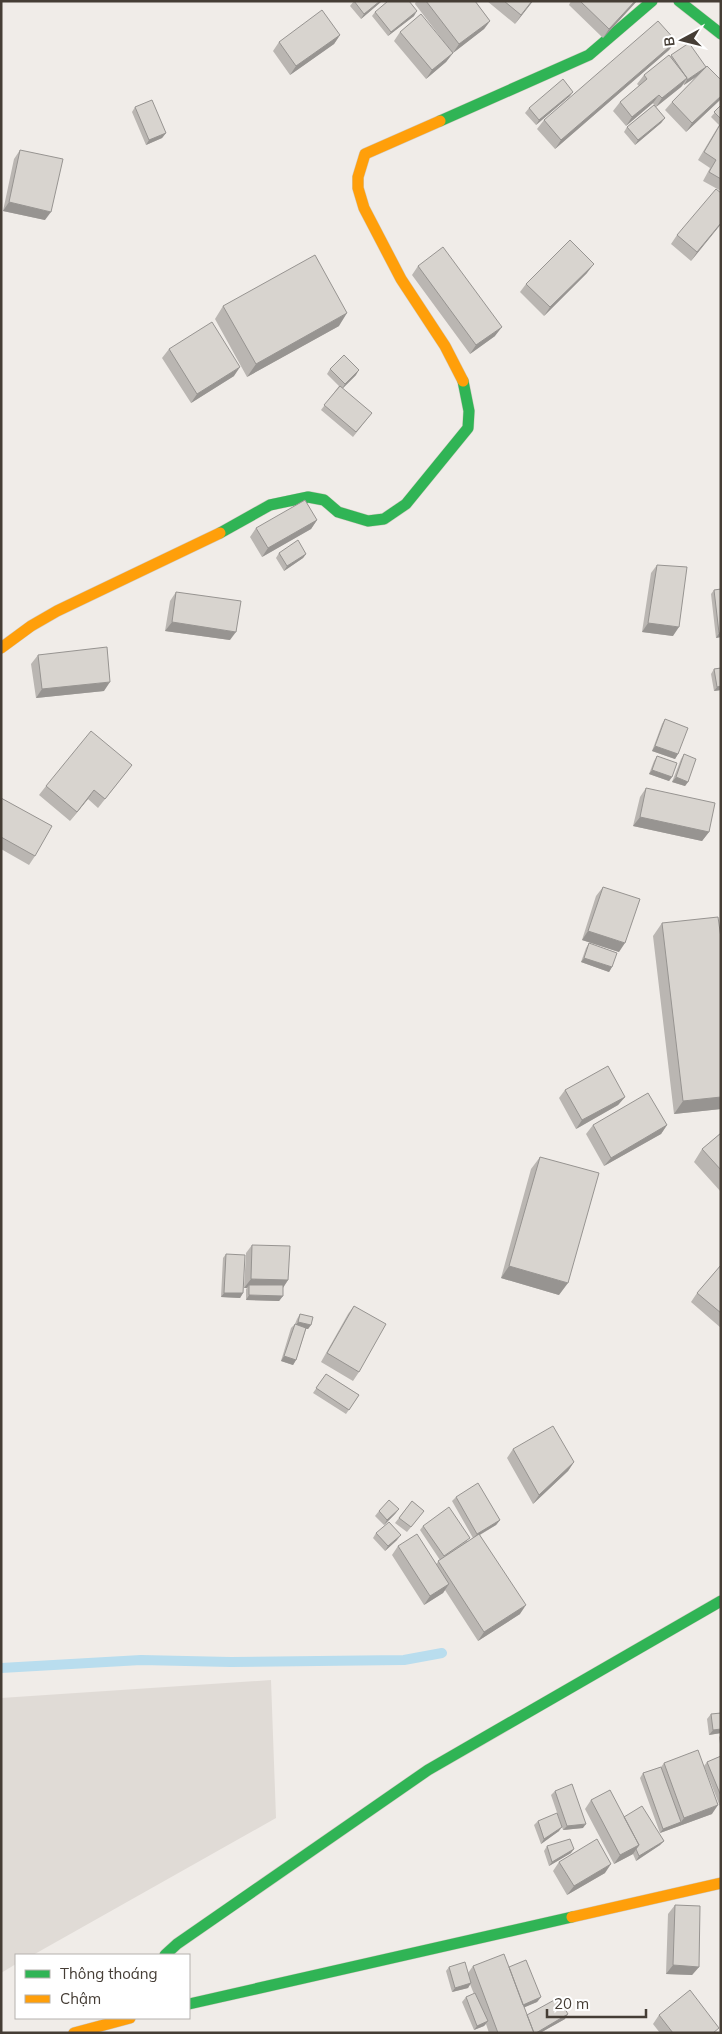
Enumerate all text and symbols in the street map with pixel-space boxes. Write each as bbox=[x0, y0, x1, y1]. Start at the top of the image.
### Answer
north arrow bbox=[657, 15, 707, 65]
text: B bbox=[660, 35, 679, 47]
legend bbox=[15, 1954, 190, 2019]
text: Thông thoáng bbox=[60, 1964, 158, 1983]
scale bar bbox=[547, 1986, 646, 2018]
text: Chậm bbox=[60, 1989, 101, 2008]
text: 20 m bbox=[554, 1994, 589, 2013]

